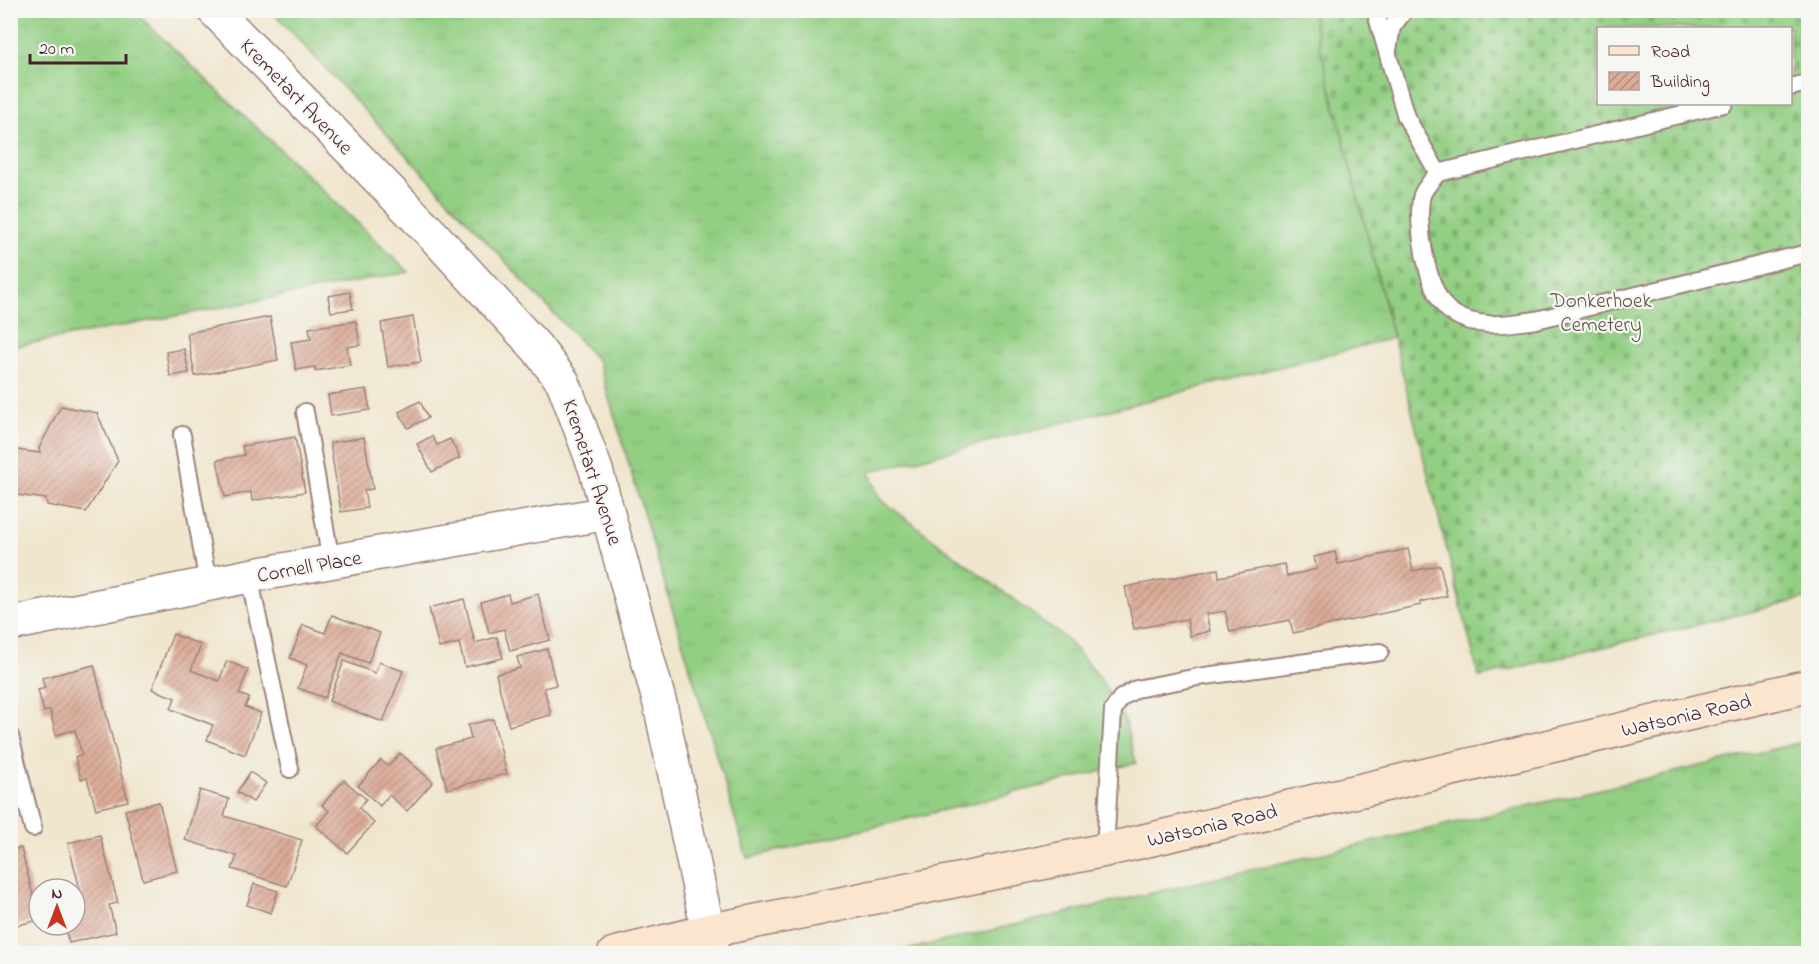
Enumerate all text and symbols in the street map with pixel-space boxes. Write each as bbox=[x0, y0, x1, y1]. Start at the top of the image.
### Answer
scale bar bbox=[30, 27, 126, 65]
legend bbox=[1597, 27, 1792, 105]
street label: Kremetart Avenue bbox=[232, 32, 359, 163]
text: 20 m bbox=[39, 37, 74, 63]
text: Road bbox=[1651, 40, 1690, 66]
text: Building bbox=[1650, 70, 1710, 97]
park label: Donkerhoek Cemetery bbox=[1549, 287, 1652, 343]
street label: Kremetart Avenue bbox=[553, 396, 629, 550]
street label: Cornell Place bbox=[255, 544, 364, 592]
street label: Watsonia Road bbox=[1618, 687, 1755, 746]
street label: Watsonia Road bbox=[1144, 797, 1281, 856]
north arrow bbox=[27, 877, 87, 937]
text: N bbox=[52, 882, 63, 906]

